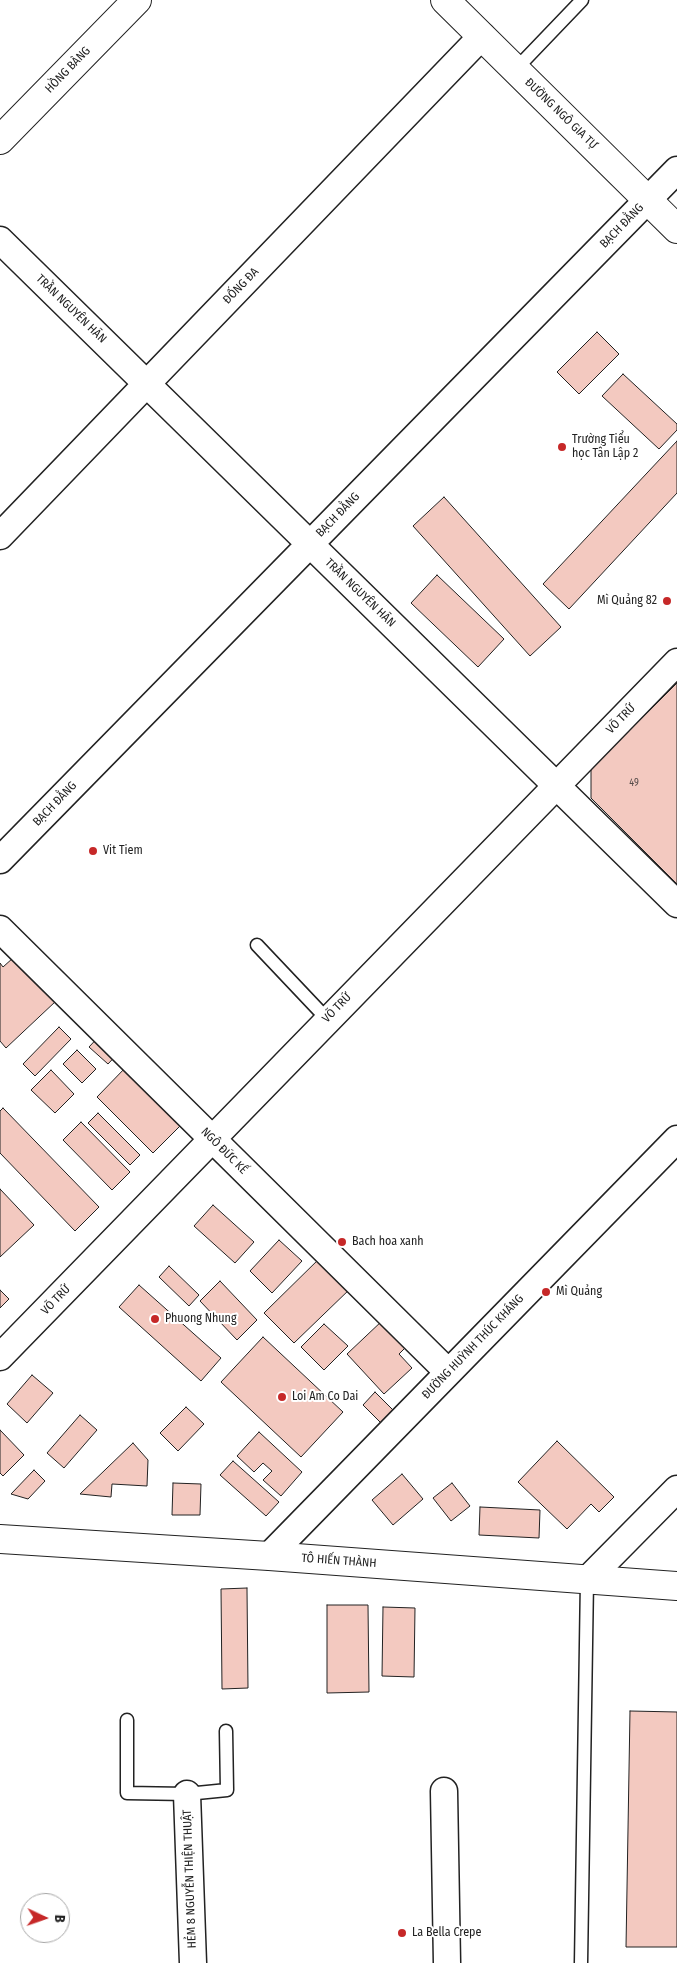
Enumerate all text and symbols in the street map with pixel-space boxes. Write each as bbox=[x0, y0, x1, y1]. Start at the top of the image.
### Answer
street label: HỒNG BÀNG bbox=[42, 44, 94, 96]
street label: ĐƯỜNG NGÔ GIA TỰ bbox=[522, 76, 600, 152]
street label: BẠCH ĐẰNG bbox=[597, 201, 647, 251]
street label: ĐỐNG ĐA bbox=[220, 265, 262, 307]
street label: TRẦN NGUYÊN HÃN bbox=[33, 272, 109, 346]
place label: Trường Tiểu học Tân Lập 2 bbox=[572, 433, 638, 461]
marker: Trường Tiểu học Tân Lập 2 bbox=[556, 441, 568, 453]
street label: BẠCH ĐẰNG bbox=[313, 490, 363, 540]
street label: TRẦN NGUYÊN HÃN bbox=[322, 556, 398, 630]
place label: Mì Quảng 82 bbox=[597, 594, 657, 608]
marker: Mì Quảng 82 bbox=[661, 595, 673, 607]
street label: VÕ TRỨ bbox=[603, 701, 639, 737]
house number: 49 bbox=[629, 777, 639, 789]
street label: BẠCH ĐẰNG bbox=[30, 779, 80, 829]
place label: Vit Tiem bbox=[103, 844, 143, 858]
marker: Vit Tiem bbox=[87, 845, 99, 857]
street label: VÕ TRỨ bbox=[319, 990, 355, 1026]
street label: NGÔ ĐỨC KẾ bbox=[198, 1125, 250, 1177]
place label: Bach hoa xanh bbox=[352, 1235, 424, 1249]
marker: Bach hoa xanh bbox=[336, 1236, 348, 1248]
street label: VÕ TRỨ bbox=[38, 1282, 74, 1318]
place label: Mì Quảng bbox=[556, 1285, 602, 1299]
marker: Mì Quảng bbox=[540, 1286, 552, 1298]
street label: ĐƯỜNG HUỲNH THÚC KHÁNG bbox=[419, 1292, 527, 1402]
place label: Phuong Nhung bbox=[165, 1312, 237, 1326]
marker: Phuong Nhung bbox=[149, 1313, 161, 1325]
place label: Loi Am Co Dai bbox=[292, 1390, 358, 1404]
marker: Loi Am Co Dai bbox=[276, 1391, 288, 1403]
street label: TÔ HIẾN THÀNH bbox=[301, 1551, 377, 1571]
street label: HẺM 8 NGUYỄN THIỆN THUẬT bbox=[180, 1809, 200, 1949]
north arrow bbox=[20, 1893, 70, 1943]
text: B bbox=[51, 1914, 68, 1923]
place label: La Bella Crepe bbox=[412, 1926, 481, 1940]
marker: La Bella Crepe bbox=[396, 1927, 408, 1939]

